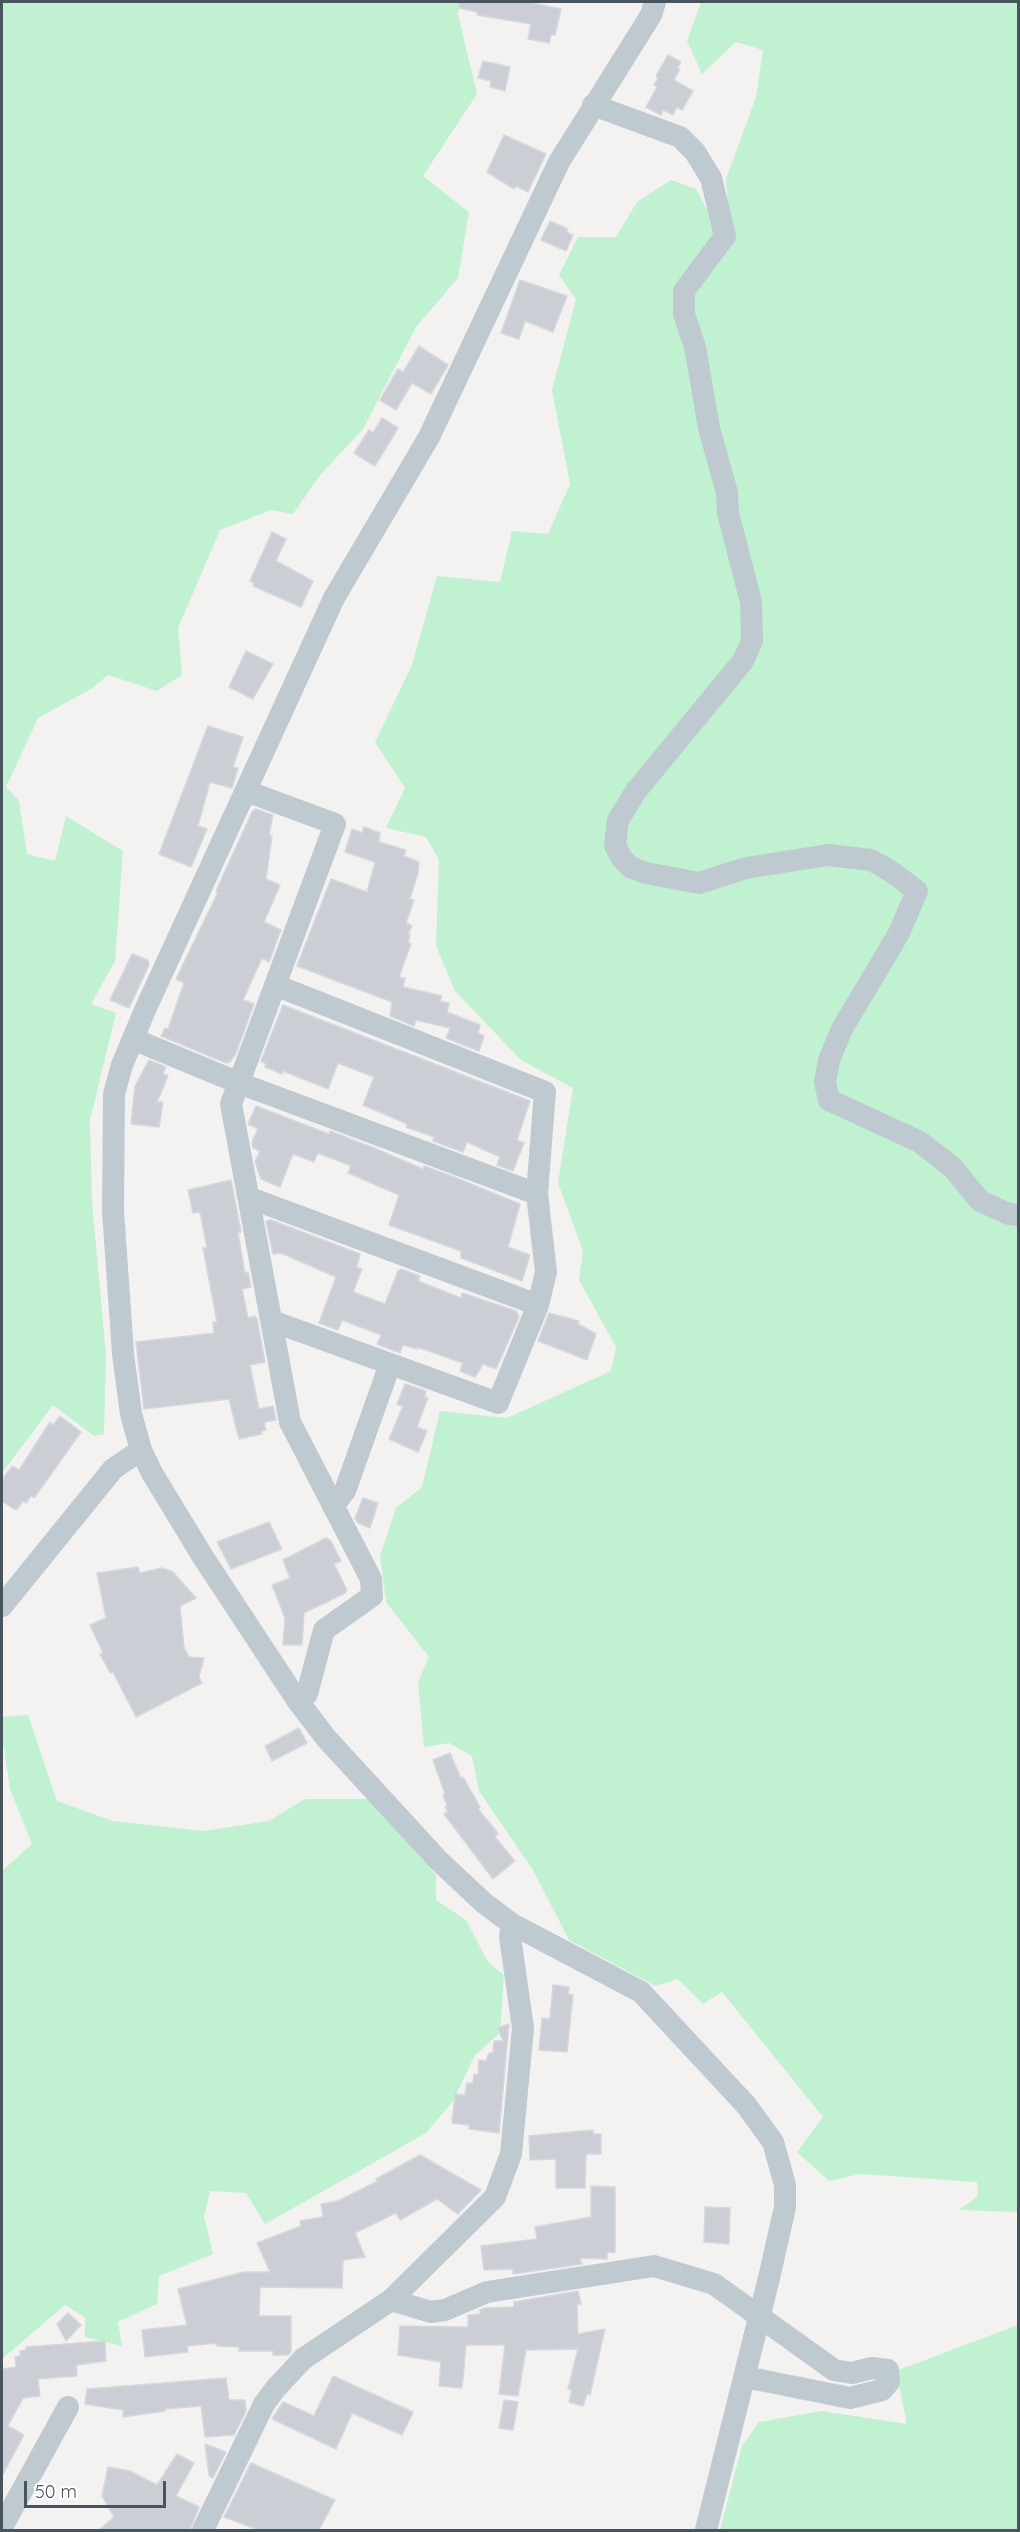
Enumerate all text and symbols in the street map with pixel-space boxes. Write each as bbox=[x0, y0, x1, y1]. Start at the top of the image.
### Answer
scale bar bbox=[27, 2469, 170, 2507]
text: 50 m bbox=[35, 2480, 77, 2503]

